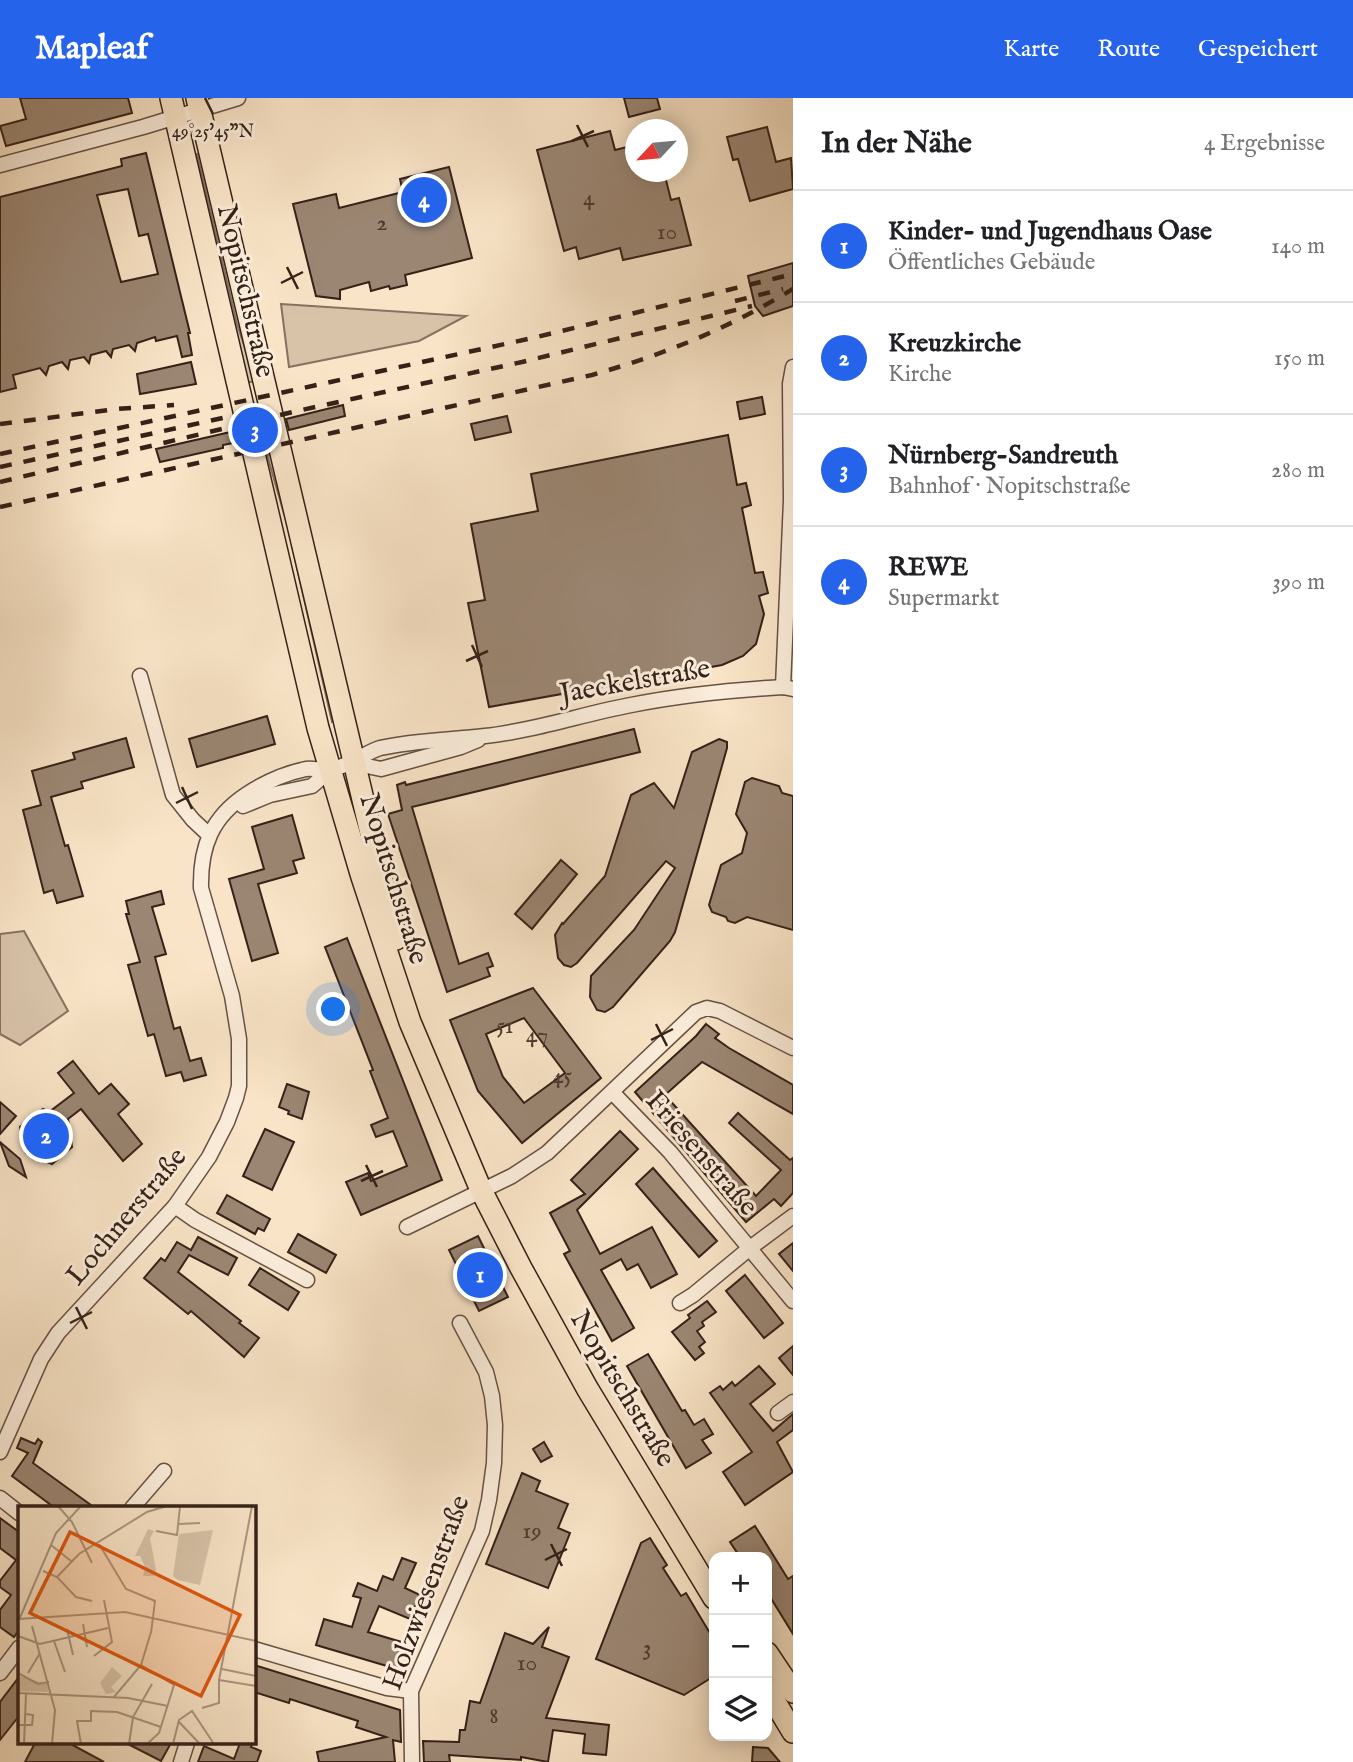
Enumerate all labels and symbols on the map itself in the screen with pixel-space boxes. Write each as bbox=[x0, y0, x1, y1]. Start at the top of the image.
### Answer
north arrow bbox=[625, 119, 688, 182]
text: 49°25'45"N bbox=[172, 121, 254, 144]
pin: 4 bbox=[401, 174, 447, 226]
house number: 4 bbox=[583, 183, 595, 214]
street label: Nopitschstraße bbox=[208, 201, 282, 381]
house number: 2 bbox=[376, 208, 388, 239]
house number: 10 bbox=[657, 217, 677, 248]
pin: 3 bbox=[232, 404, 278, 456]
street label: Jaeckelstraße bbox=[554, 652, 713, 713]
street label: Nopitschstraße bbox=[350, 789, 436, 969]
your location bbox=[316, 992, 350, 1026]
house number: 51 bbox=[496, 1011, 514, 1042]
house number: 47 bbox=[526, 1020, 548, 1051]
house number: 45 bbox=[552, 1061, 572, 1092]
street label: Friesenstraße bbox=[637, 1084, 765, 1224]
pin: 2 bbox=[23, 1110, 69, 1162]
street label: Lochnerstraße bbox=[59, 1141, 195, 1293]
pin: 1 bbox=[457, 1249, 503, 1301]
street label: Nopitschstraße bbox=[562, 1304, 683, 1474]
street label: Holzwiesenstraße bbox=[376, 1491, 478, 1695]
inset map bbox=[18, 1506, 256, 1744]
house number: 19 bbox=[522, 1516, 542, 1547]
house number: 3 bbox=[643, 1633, 651, 1664]
house number: 10 bbox=[517, 1648, 537, 1679]
house number: 8 bbox=[489, 1701, 499, 1732]

